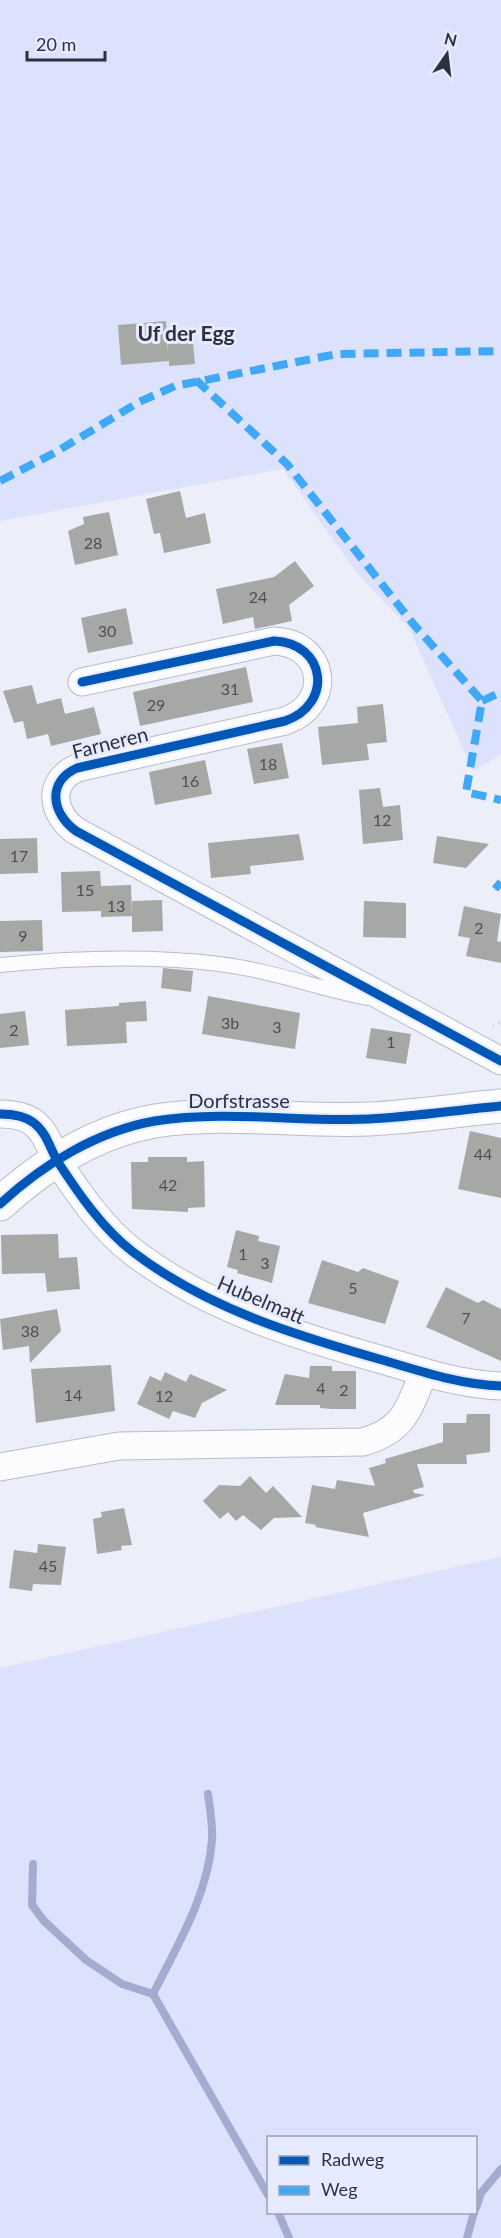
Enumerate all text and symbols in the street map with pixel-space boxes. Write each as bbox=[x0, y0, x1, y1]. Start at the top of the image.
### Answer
scale bar bbox=[27, 24, 105, 62]
north arrow bbox=[417, 24, 477, 84]
text: N bbox=[442, 28, 459, 50]
text: 20 m bbox=[36, 33, 76, 55]
district label: Uf der Egg bbox=[137, 320, 235, 345]
house number: 28 bbox=[84, 533, 102, 552]
house number: 24 bbox=[249, 587, 267, 606]
house number: 30 bbox=[98, 621, 116, 640]
house number: 31 bbox=[221, 679, 239, 698]
house number: 29 bbox=[147, 695, 165, 714]
street label: Farneren bbox=[69, 721, 150, 763]
house number: 18 bbox=[259, 754, 277, 773]
house number: 16 bbox=[181, 771, 199, 790]
house number: 12 bbox=[373, 810, 391, 829]
house number: 17 bbox=[10, 846, 28, 865]
house number: 15 bbox=[76, 880, 94, 899]
house number: 13 bbox=[107, 896, 125, 915]
house number: 2 bbox=[474, 918, 484, 937]
house number: 9 bbox=[18, 926, 28, 945]
house number: 3b bbox=[221, 1013, 239, 1032]
house number: 3 bbox=[272, 1017, 282, 1036]
house number: 2 bbox=[9, 1020, 19, 1039]
house number: 1 bbox=[386, 1032, 396, 1051]
street label: Dorfstrasse bbox=[188, 1088, 290, 1112]
house number: 44 bbox=[474, 1144, 492, 1163]
house number: 42 bbox=[159, 1175, 177, 1194]
house number: 1 bbox=[238, 1244, 248, 1263]
house number: 3 bbox=[260, 1253, 270, 1272]
street label: Hubelmatt bbox=[214, 1270, 309, 1328]
house number: 5 bbox=[348, 1278, 358, 1297]
house number: 7 bbox=[461, 1308, 471, 1327]
house number: 38 bbox=[21, 1321, 39, 1340]
house number: 4 bbox=[316, 1378, 326, 1397]
house number: 2 bbox=[339, 1380, 349, 1399]
house number: 14 bbox=[64, 1385, 82, 1404]
house number: 12 bbox=[155, 1386, 173, 1405]
house number: 45 bbox=[39, 1556, 57, 1575]
legend bbox=[267, 2136, 477, 2214]
text: Radweg bbox=[321, 2148, 384, 2170]
text: Weg bbox=[321, 2178, 358, 2200]

